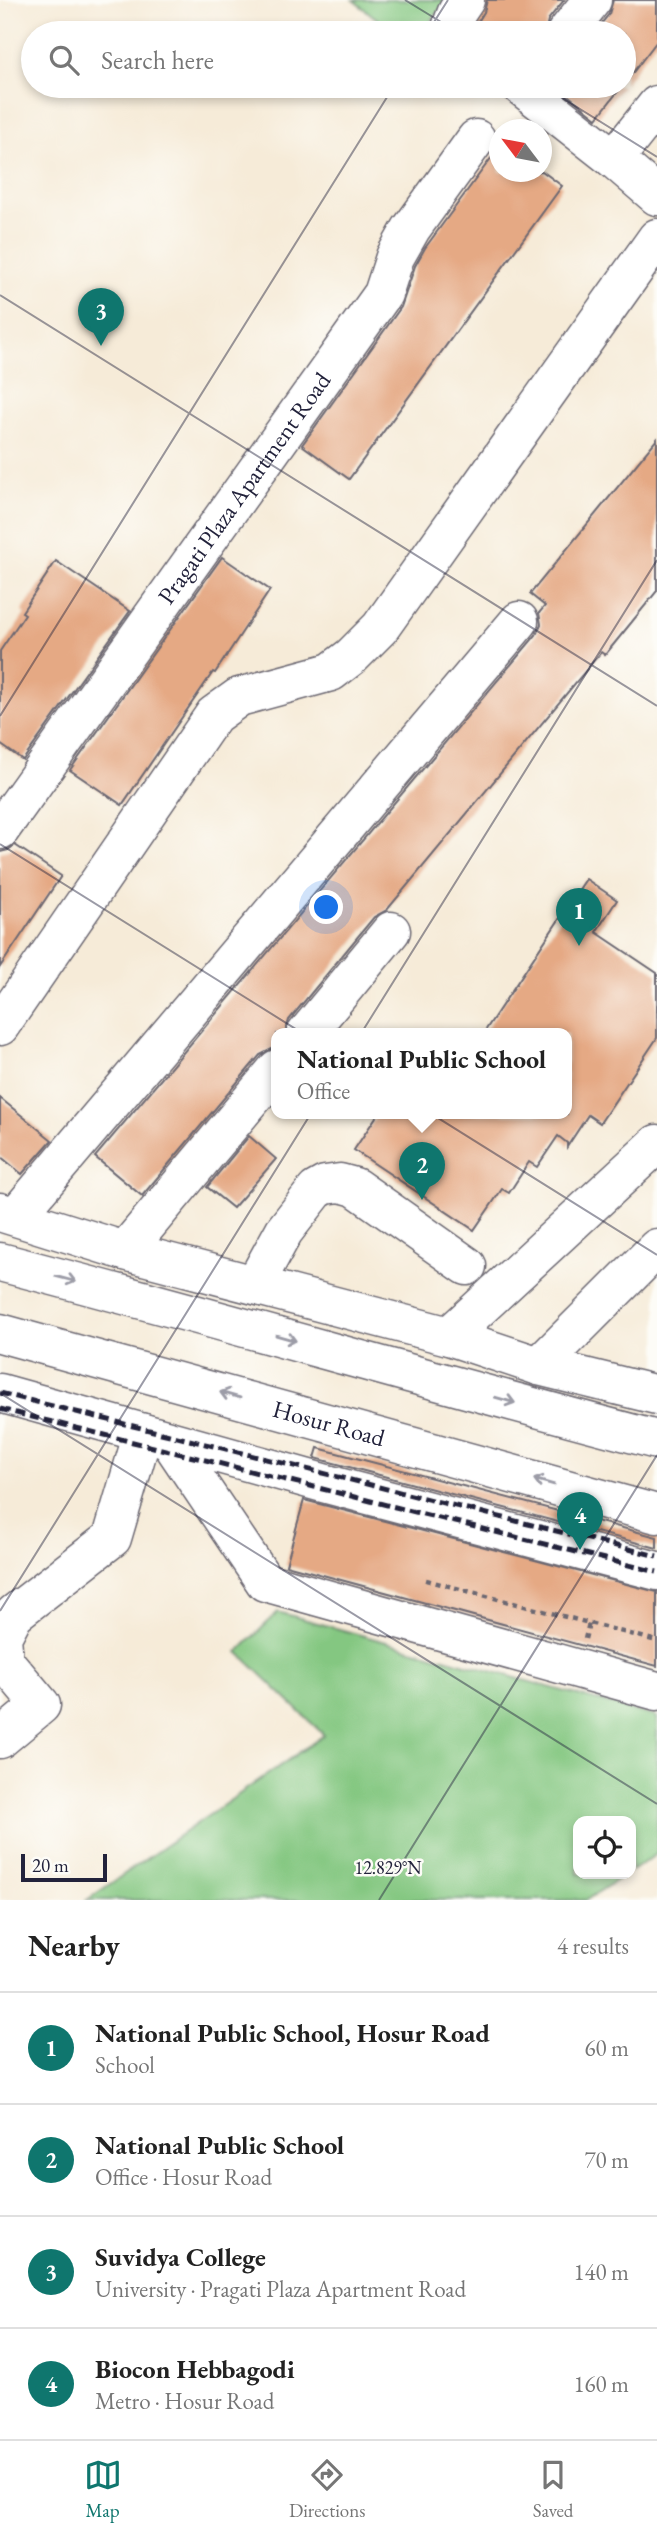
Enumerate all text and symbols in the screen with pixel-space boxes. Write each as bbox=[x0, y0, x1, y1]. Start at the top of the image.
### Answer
search box bbox=[21, 21, 636, 98]
icon: search bbox=[45, 41, 83, 79]
text: Search here bbox=[101, 43, 214, 77]
north arrow bbox=[489, 119, 552, 182]
pin: 3 bbox=[78, 288, 124, 346]
street label: Pragati Plaza Apartment Road bbox=[150, 365, 338, 610]
pin: 1 bbox=[556, 888, 602, 946]
your location bbox=[309, 890, 343, 924]
popup bbox=[271, 1028, 572, 1119]
text: National Public School bbox=[297, 1042, 546, 1076]
text: Office bbox=[297, 1076, 350, 1106]
pin: 2 bbox=[399, 1142, 445, 1200]
one-way arrow bbox=[54, 1273, 77, 1286]
one-way arrow bbox=[274, 1333, 296, 1346]
one-way arrow bbox=[220, 1388, 242, 1401]
street label: Hosur Road bbox=[269, 1393, 389, 1454]
one-way arrow bbox=[493, 1394, 515, 1407]
one-way arrow bbox=[533, 1475, 555, 1488]
pin: 4 bbox=[557, 1492, 603, 1550]
map controls bbox=[573, 1816, 636, 1879]
button: locate bbox=[573, 1816, 636, 1879]
scale bar bbox=[21, 1851, 107, 1883]
text: 20 m bbox=[32, 1853, 69, 1878]
text: 12.829°N bbox=[355, 1856, 422, 1879]
text: Nearby bbox=[28, 1926, 120, 1965]
text: 4 results bbox=[557, 1931, 629, 1961]
text: National Public School, Hosur Road bbox=[95, 2016, 490, 2050]
text: 1 bbox=[45, 2033, 57, 2063]
text: 60 m bbox=[584, 2033, 629, 2063]
text: School bbox=[95, 2050, 155, 2080]
text: National Public School bbox=[95, 2128, 344, 2162]
text: 2 bbox=[45, 2145, 57, 2175]
text: 70 m bbox=[584, 2145, 629, 2175]
text: Office · Hosur Road bbox=[95, 2162, 272, 2192]
text: Suvidya College bbox=[95, 2240, 266, 2274]
text: 3 bbox=[45, 2257, 57, 2287]
text: 140 m bbox=[573, 2257, 629, 2287]
text: University · Pragati Plaza Apartment Road bbox=[95, 2274, 466, 2304]
text: Biocon Hebbagodi bbox=[95, 2352, 295, 2386]
text: 4 bbox=[45, 2369, 57, 2399]
text: 160 m bbox=[573, 2369, 629, 2399]
text: Metro · Hosur Road bbox=[95, 2386, 274, 2416]
tab: Map bbox=[84, 2456, 122, 2523]
tab: Directions bbox=[289, 2456, 365, 2523]
tab: Saved bbox=[533, 2456, 573, 2523]

